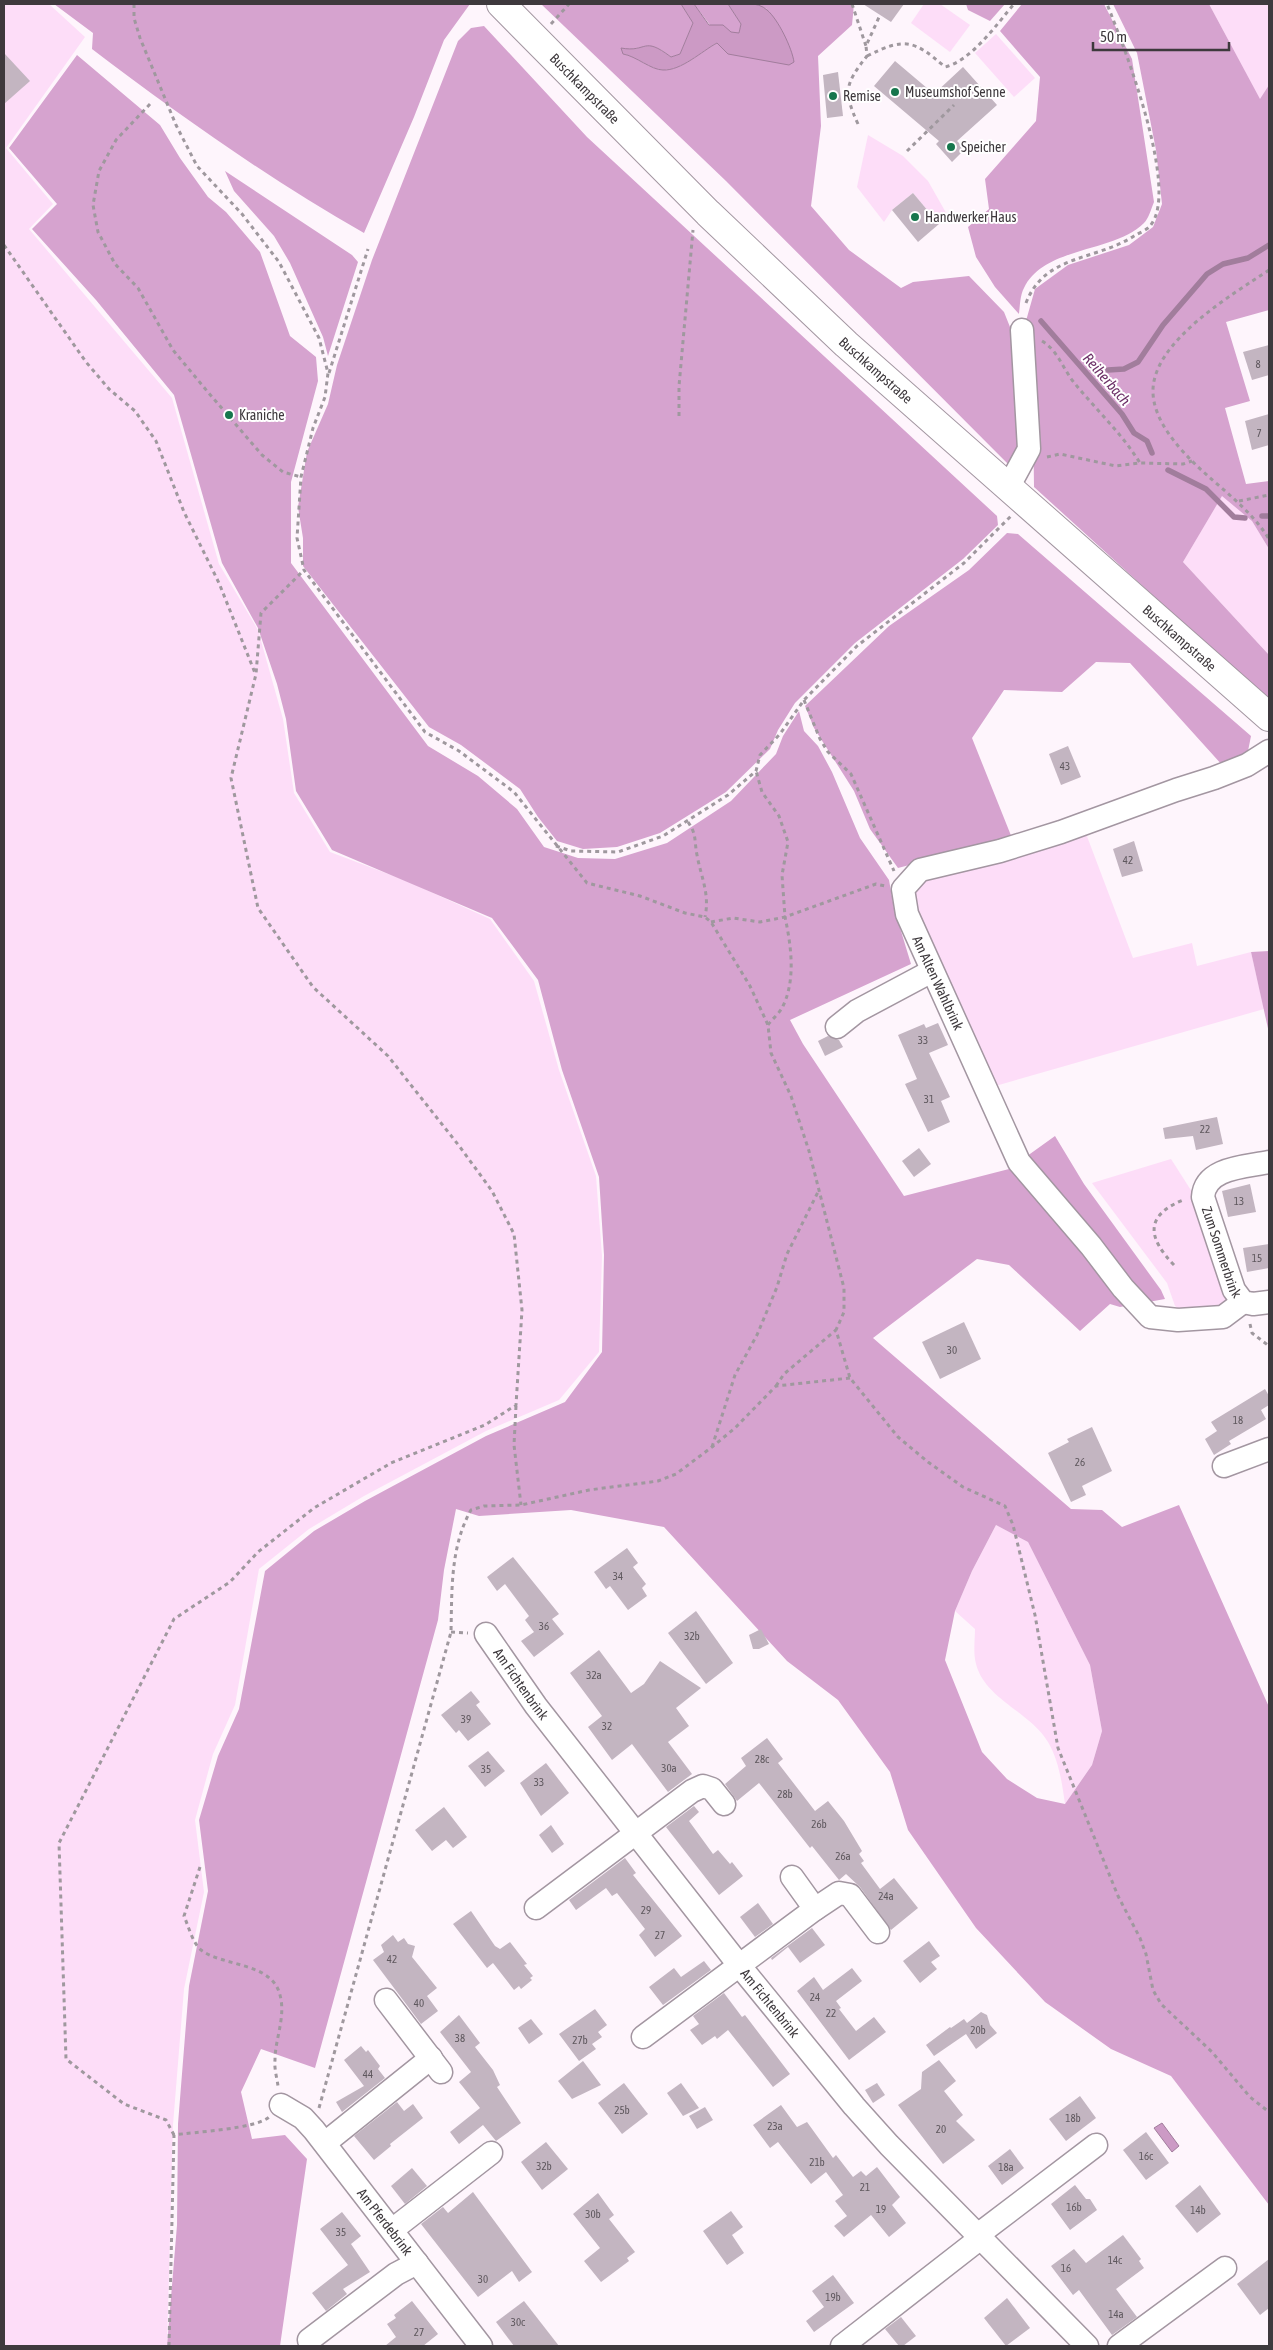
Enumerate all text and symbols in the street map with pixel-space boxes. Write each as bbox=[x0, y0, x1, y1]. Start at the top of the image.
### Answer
scale bar bbox=[1093, 20, 1229, 52]
text: 50 m bbox=[1100, 28, 1127, 45]
street label: Buschkampstraße bbox=[547, 50, 623, 127]
place label: Museumshof Senne bbox=[905, 84, 1006, 100]
marker: Museumshof Senne bbox=[889, 86, 901, 98]
place label: Remise bbox=[843, 88, 881, 104]
marker: Remise bbox=[827, 90, 839, 102]
place label: Speicher bbox=[961, 139, 1006, 155]
marker: Speicher bbox=[945, 141, 957, 153]
place label: Handwerker Haus bbox=[925, 209, 1016, 225]
marker: Handwerker Haus bbox=[909, 211, 921, 223]
street label: Buschkampstraße bbox=[836, 334, 916, 407]
water label: Reiherbach bbox=[1080, 350, 1134, 408]
house number: 8 bbox=[1255, 358, 1261, 370]
place label: Kraniche bbox=[239, 407, 285, 423]
marker: Kraniche bbox=[223, 409, 235, 421]
house number: 7 bbox=[1256, 427, 1262, 439]
street label: Buschkampstraße bbox=[1140, 602, 1219, 674]
house number: 43 bbox=[1060, 760, 1070, 772]
house number: 42 bbox=[1123, 854, 1133, 866]
street label: Am Alten Wahlbrink bbox=[909, 933, 967, 1033]
house number: 33 bbox=[918, 1034, 928, 1046]
house number: 31 bbox=[924, 1093, 934, 1105]
house number: 22 bbox=[1200, 1123, 1210, 1135]
house number: 13 bbox=[1234, 1195, 1244, 1207]
street label: Zum Sommerbrink bbox=[1199, 1204, 1245, 1301]
house number: 15 bbox=[1252, 1252, 1262, 1264]
house number: 30 bbox=[947, 1344, 957, 1356]
house number: 18 bbox=[1233, 1414, 1243, 1426]
house number: 26 bbox=[1075, 1456, 1085, 1468]
house number: 34 bbox=[613, 1570, 623, 1582]
house number: 36 bbox=[539, 1620, 549, 1632]
house number: 32b bbox=[684, 1630, 700, 1642]
street label: Am Fichtenbrink bbox=[490, 1645, 552, 1723]
house number: 32a bbox=[586, 1669, 602, 1681]
house number: 39 bbox=[461, 1713, 471, 1725]
house number: 32 bbox=[602, 1720, 612, 1732]
house number: 28c bbox=[755, 1753, 770, 1765]
house number: 30a bbox=[661, 1762, 677, 1774]
house number: 35 bbox=[481, 1763, 491, 1775]
house number: 33 bbox=[534, 1776, 544, 1788]
house number: 28b bbox=[777, 1788, 793, 1800]
house number: 26b bbox=[811, 1818, 827, 1830]
house number: 26a bbox=[835, 1850, 851, 1862]
house number: 24a bbox=[878, 1890, 894, 1902]
house number: 29 bbox=[641, 1904, 651, 1916]
house number: 27 bbox=[655, 1929, 665, 1941]
house number: 42 bbox=[387, 1953, 397, 1965]
street label: Am Fichtenbrink bbox=[737, 1966, 803, 2041]
house number: 24 bbox=[810, 1991, 820, 2003]
house number: 40 bbox=[414, 1997, 424, 2009]
house number: 22 bbox=[826, 2007, 836, 2019]
house number: 20b bbox=[970, 2024, 986, 2036]
house number: 38 bbox=[455, 2032, 465, 2044]
house number: 27b bbox=[572, 2034, 588, 2046]
house number: 44 bbox=[363, 2068, 373, 2080]
house number: 25b bbox=[614, 2104, 630, 2116]
house number: 18b bbox=[1065, 2112, 1081, 2124]
house number: 23a bbox=[767, 2120, 783, 2132]
house number: 20 bbox=[936, 2123, 946, 2135]
house number: 16c bbox=[1139, 2150, 1154, 2162]
house number: 21b bbox=[809, 2156, 825, 2168]
house number: 32b bbox=[536, 2160, 552, 2172]
house number: 18a bbox=[998, 2161, 1014, 2173]
house number: 21 bbox=[860, 2181, 870, 2193]
street label: Am Pferdebrink bbox=[354, 2185, 416, 2258]
house number: 16b bbox=[1066, 2201, 1082, 2213]
house number: 19 bbox=[876, 2203, 886, 2215]
house number: 14b bbox=[1190, 2204, 1206, 2216]
house number: 30b bbox=[585, 2208, 601, 2220]
house number: 35 bbox=[336, 2226, 346, 2238]
house number: 14c bbox=[1108, 2254, 1123, 2266]
house number: 16 bbox=[1061, 2262, 1071, 2274]
house number: 30 bbox=[478, 2273, 488, 2285]
house number: 19b bbox=[825, 2291, 841, 2303]
house number: 14a bbox=[1108, 2308, 1124, 2320]
house number: 30c bbox=[511, 2316, 526, 2328]
house number: 27 bbox=[414, 2326, 424, 2338]

